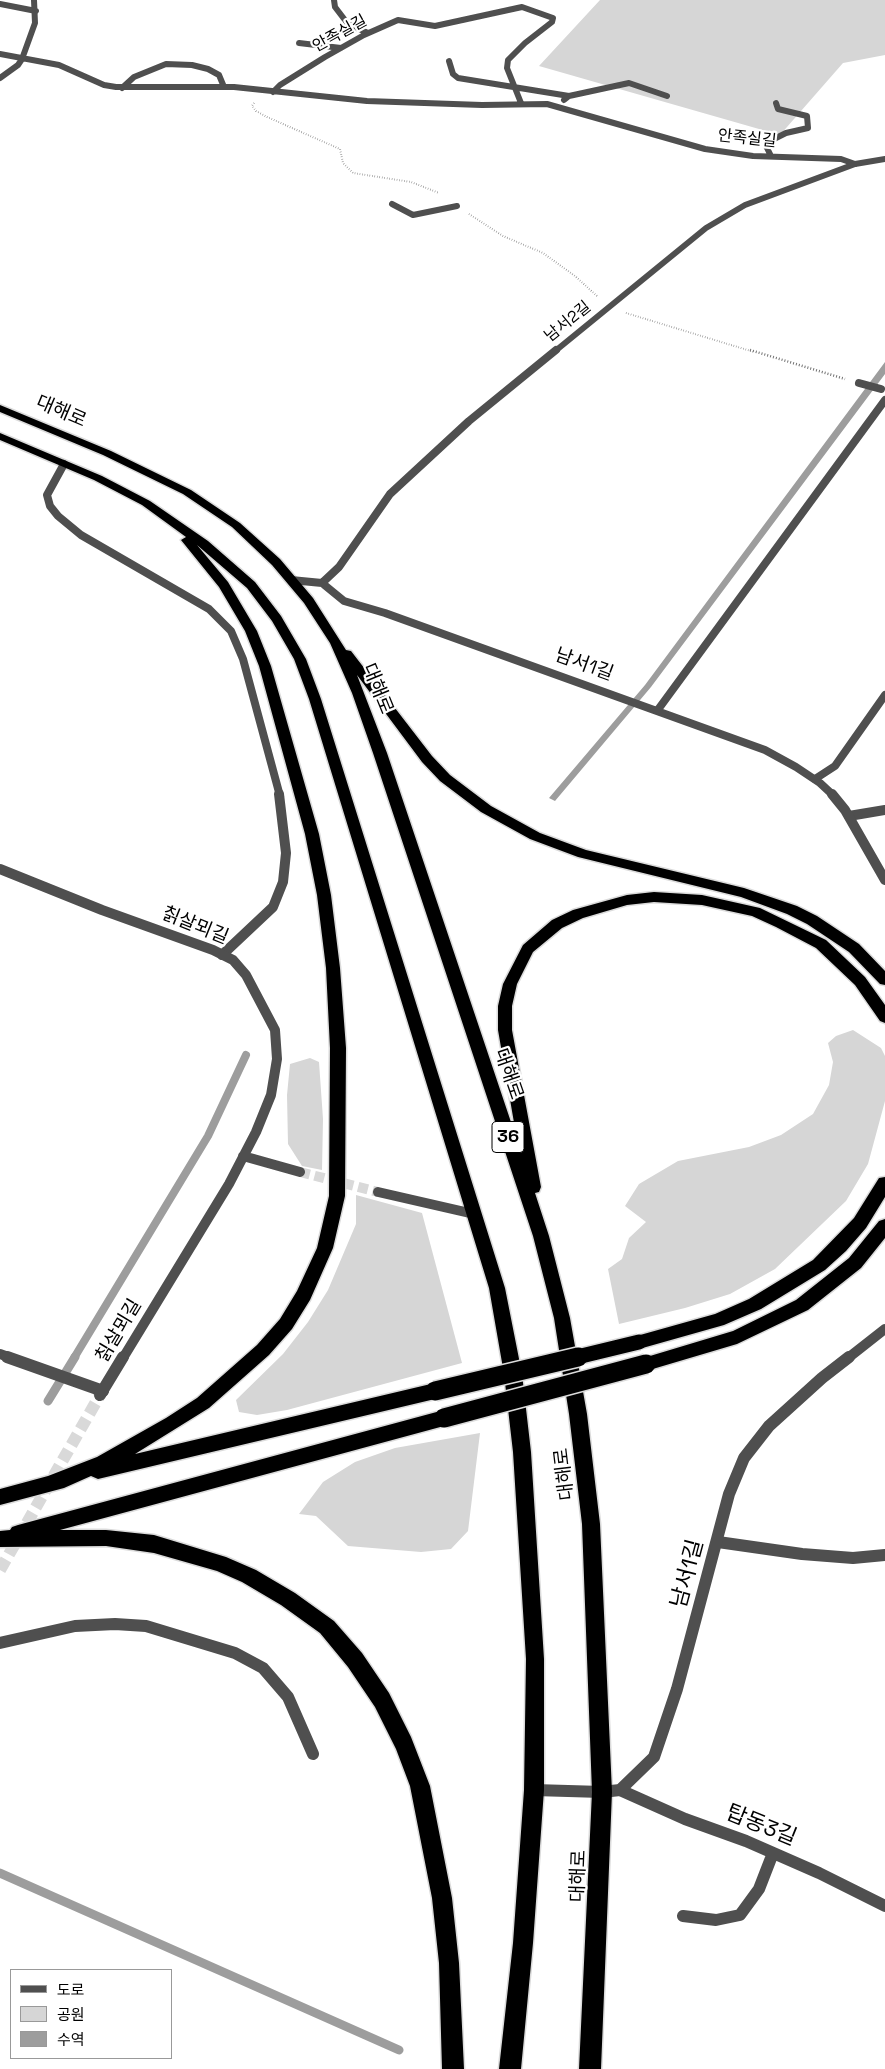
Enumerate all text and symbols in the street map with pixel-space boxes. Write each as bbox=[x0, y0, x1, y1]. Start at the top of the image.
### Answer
street label: 안족실길 bbox=[310, 11, 370, 57]
street label: 안족실길 bbox=[717, 126, 777, 152]
street label: 남서2길 bbox=[541, 298, 595, 346]
street label: 대해로 bbox=[32, 391, 90, 433]
street label: 남서1길 bbox=[552, 644, 616, 686]
street label: 대해로 bbox=[357, 660, 397, 718]
street label: 칡살뫼길 bbox=[158, 902, 232, 950]
street label: 대해로 bbox=[489, 1045, 527, 1103]
road number: 36 bbox=[492, 1122, 524, 1152]
street label: 칡살뫼길 bbox=[91, 1295, 147, 1367]
street label: 대해로 bbox=[550, 1447, 580, 1501]
street label: 남서1길 bbox=[666, 1537, 710, 1611]
street label: 탑동3길 bbox=[722, 1800, 800, 1852]
street label: 대해로 bbox=[567, 1849, 591, 1903]
legend bbox=[10, 1969, 172, 2059]
text: 도로 bbox=[57, 1980, 85, 1999]
text: 공원 bbox=[57, 2005, 85, 2024]
text: 수역 bbox=[57, 2030, 85, 2049]

